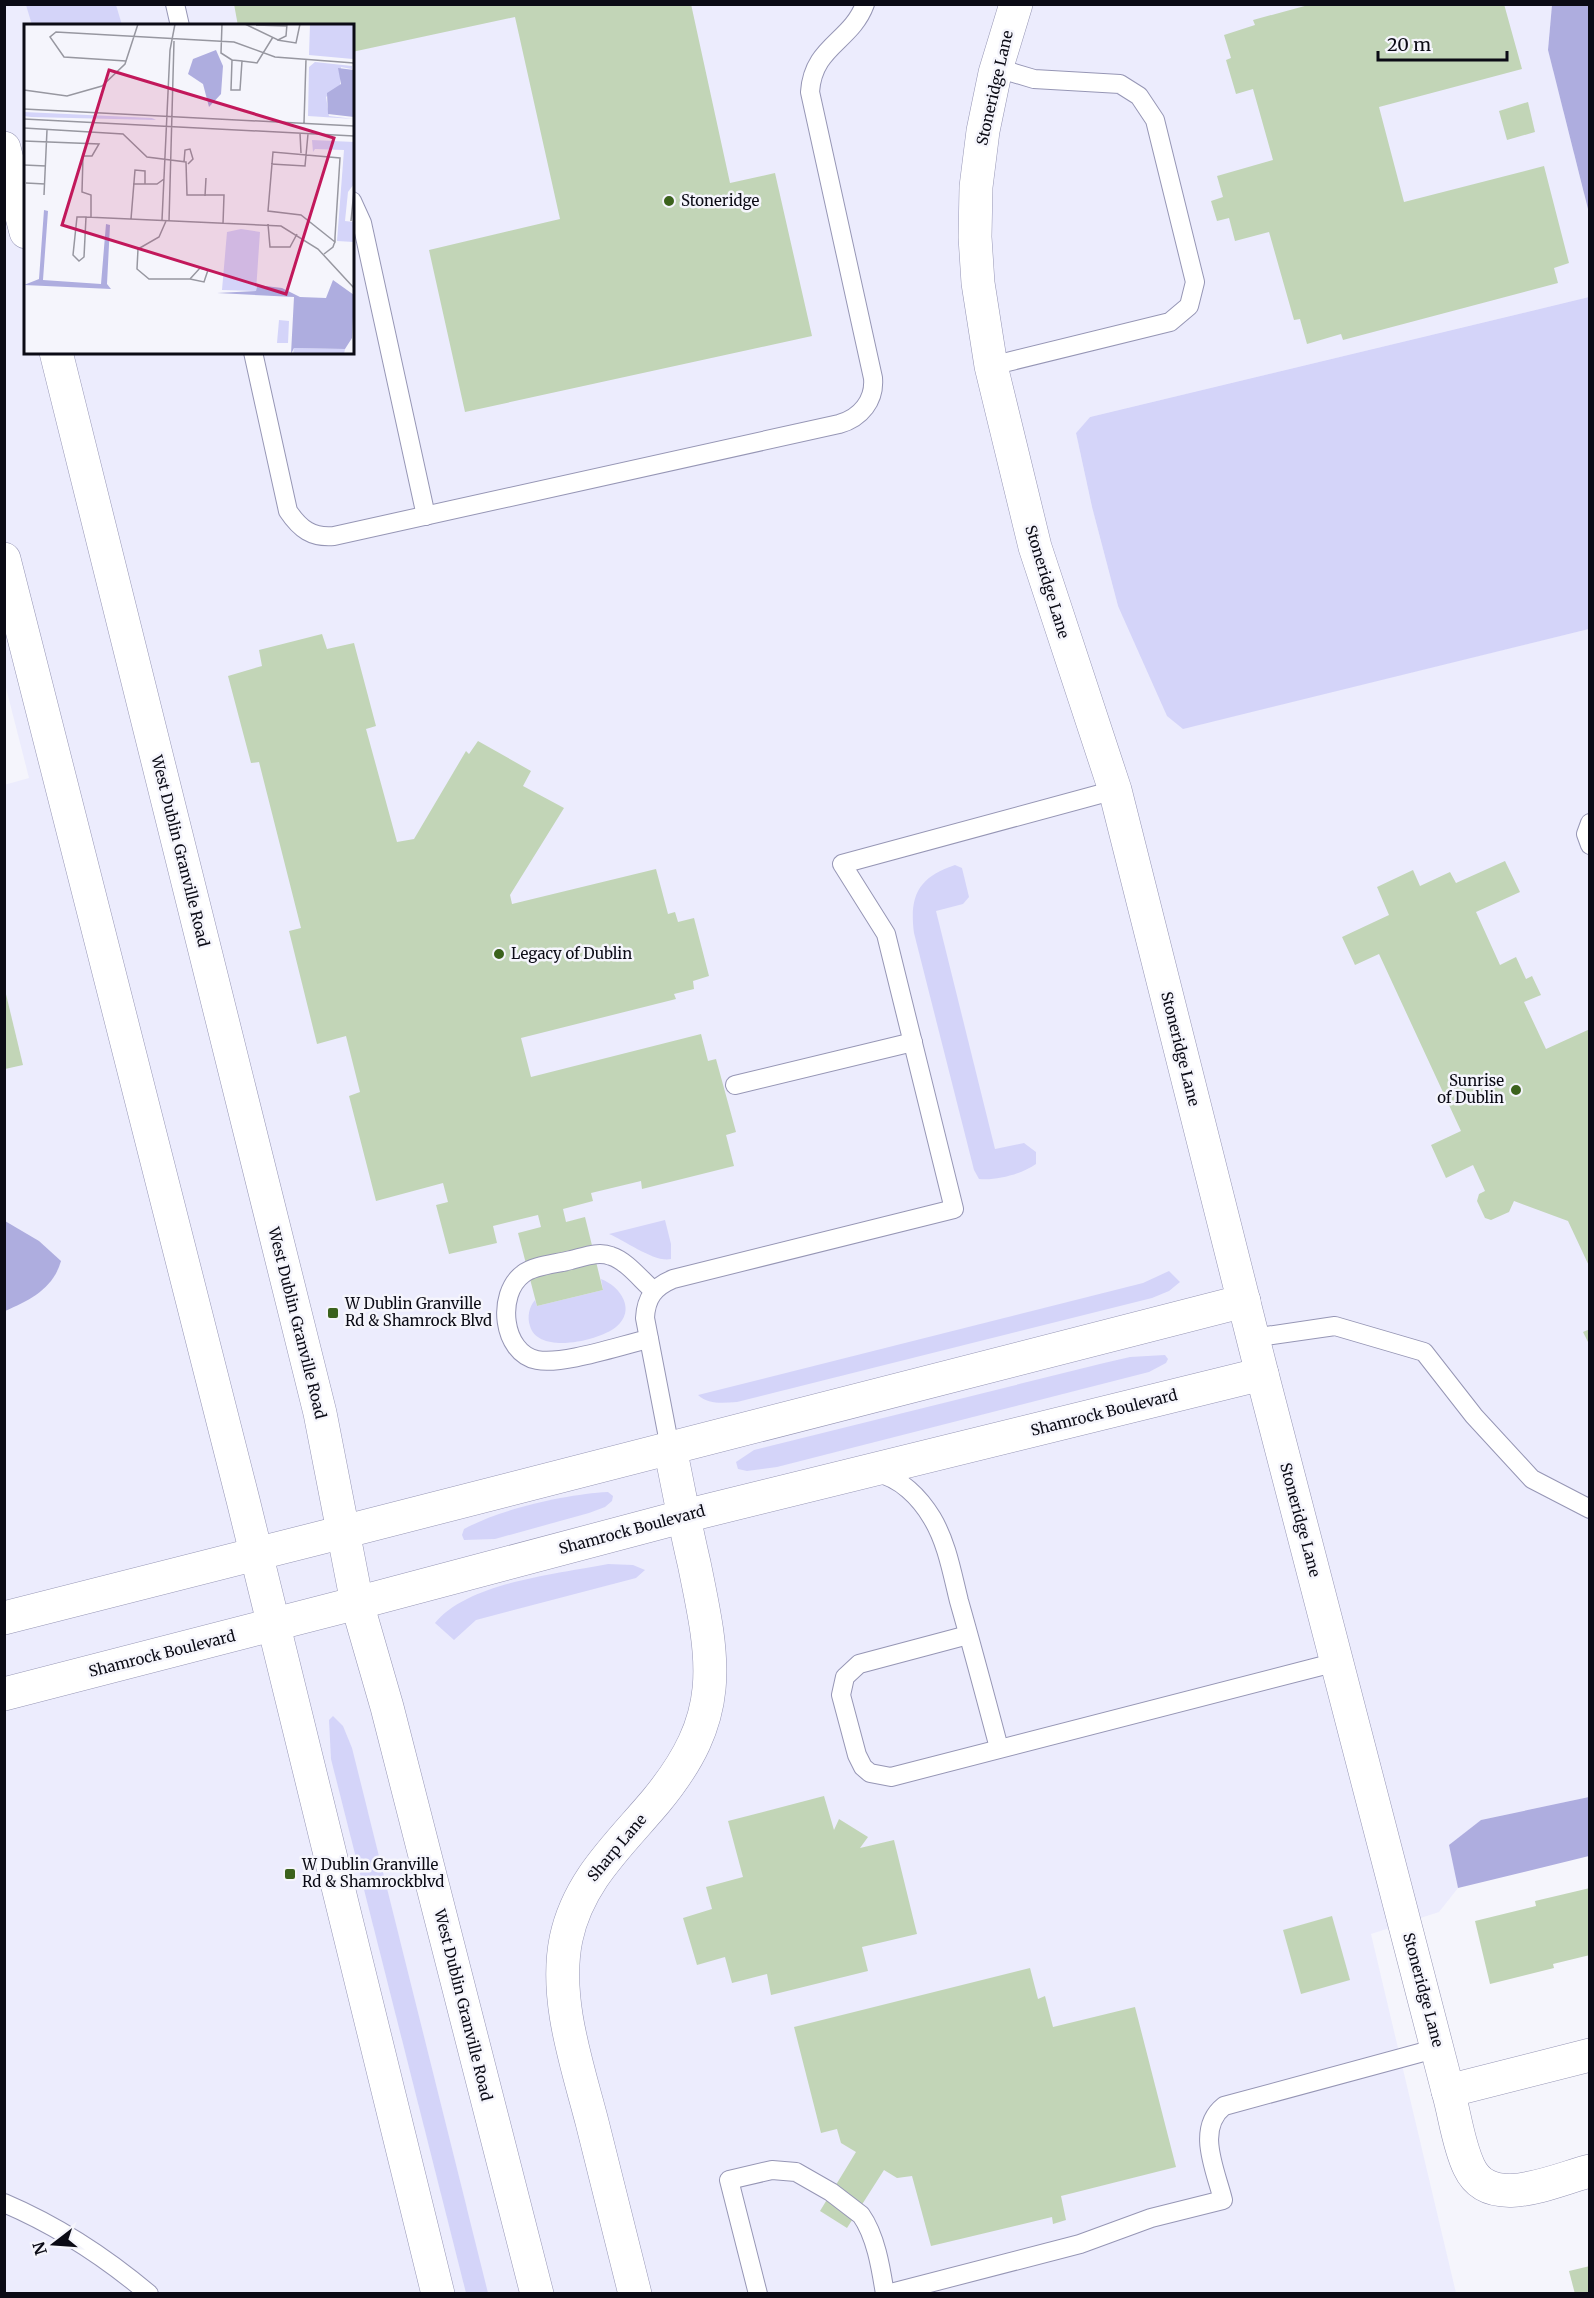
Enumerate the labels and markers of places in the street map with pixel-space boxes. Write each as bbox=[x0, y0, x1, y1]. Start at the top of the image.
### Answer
place label: Stoneridge bbox=[681, 191, 759, 210]
marker: Stoneridge bbox=[662, 194, 676, 208]
place label: Legacy of Dublin bbox=[511, 944, 632, 963]
marker: Legacy of Dublin bbox=[492, 947, 506, 961]
place label: Sunrise of Dublin bbox=[1437, 1071, 1504, 1107]
marker: Sunrise of Dublin bbox=[1509, 1083, 1523, 1097]
place label: W Dublin Granville Rd & Shamrock Blvd bbox=[344, 1294, 492, 1330]
marker: W Dublin Granville Rd & Shamrock Blvd bbox=[326, 1306, 340, 1320]
place label: W Dublin Granville Rd & Shamrockblvd bbox=[301, 1855, 444, 1891]
marker: W Dublin Granville Rd & Shamrockblvd bbox=[283, 1867, 297, 1881]

